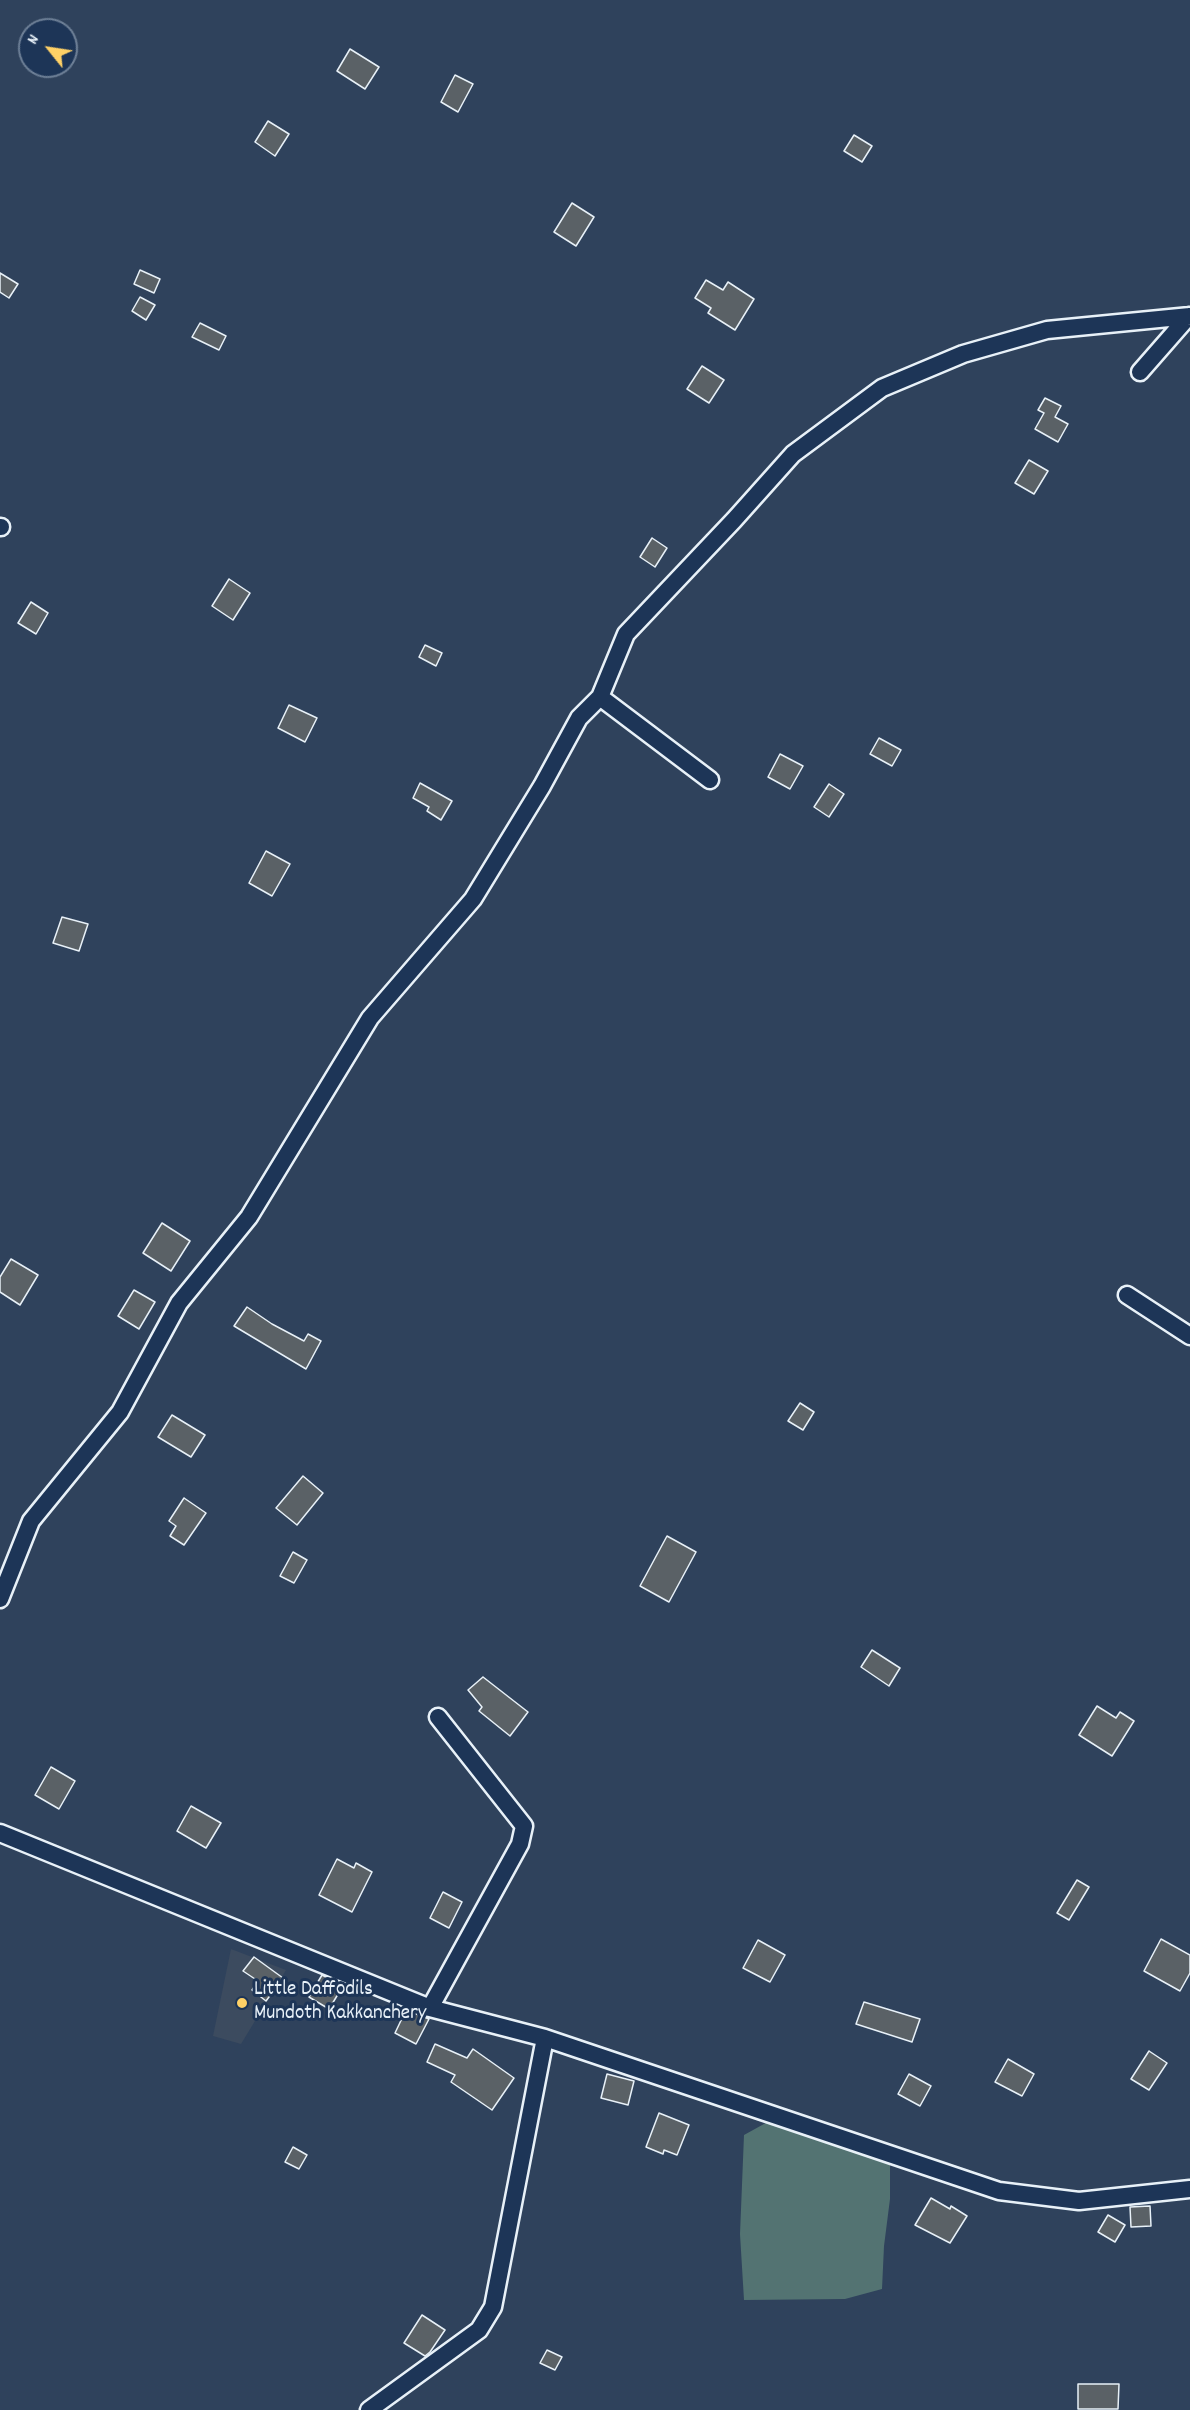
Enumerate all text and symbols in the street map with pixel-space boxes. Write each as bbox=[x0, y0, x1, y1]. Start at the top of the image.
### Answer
north arrow bbox=[18, 18, 78, 78]
text: N bbox=[22, 31, 46, 49]
place label: Little Daffodils Mundoth Kakkanchery bbox=[254, 1978, 426, 2028]
marker: Little Daffodils Mundoth Kakkanchery bbox=[235, 1996, 249, 2010]

